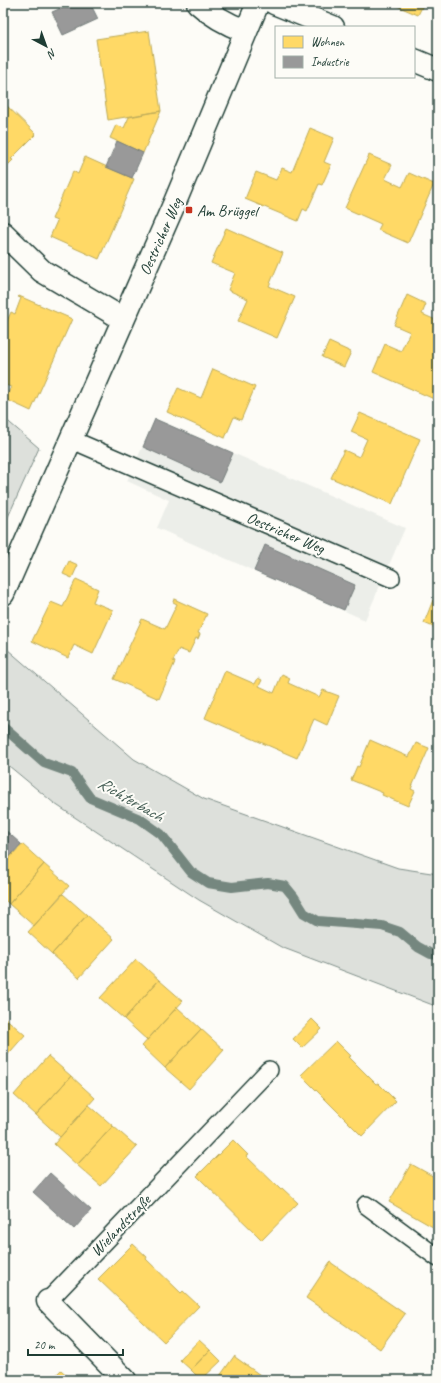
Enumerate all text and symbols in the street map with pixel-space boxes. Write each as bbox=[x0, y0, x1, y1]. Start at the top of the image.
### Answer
north arrow bbox=[26, 26, 66, 66]
legend bbox=[275, 26, 415, 78]
text: Wohnen bbox=[311, 34, 345, 50]
text: N bbox=[44, 46, 60, 62]
text: Industrie bbox=[311, 54, 350, 70]
street label: Oestricher Weg bbox=[135, 193, 187, 278]
place label: Am Brüggel bbox=[197, 201, 260, 221]
marker: Am Brüggel bbox=[184, 205, 194, 215]
street label: Oestricher Weg bbox=[244, 508, 329, 559]
water label: Richterbach bbox=[94, 772, 168, 827]
street label: Wielandstraße bbox=[86, 1189, 156, 1261]
scale bar bbox=[28, 1331, 123, 1357]
text: 20 m bbox=[34, 1337, 56, 1353]

